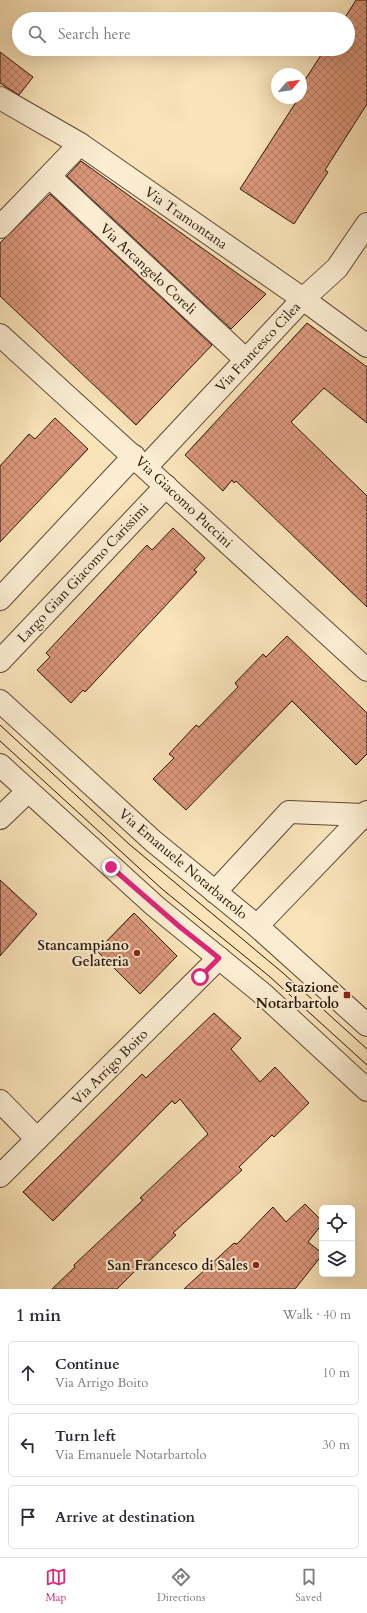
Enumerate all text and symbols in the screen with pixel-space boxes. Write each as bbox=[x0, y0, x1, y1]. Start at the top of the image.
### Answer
search box bbox=[12, 12, 355, 56]
icon: search bbox=[26, 23, 48, 45]
text: Search here bbox=[58, 24, 131, 44]
north arrow bbox=[271, 68, 307, 104]
street label: Via Tramontana bbox=[141, 182, 231, 254]
street label: Via Arcangelo Coreli bbox=[96, 219, 201, 319]
street label: Via Francesco Cilea bbox=[211, 298, 305, 396]
street label: Via Giacomo Puccini bbox=[131, 452, 237, 552]
street label: Largo Gian Giacomo Carissimi bbox=[13, 499, 153, 647]
street label: Via Emanuele Notarbartolo bbox=[114, 804, 252, 924]
route end bbox=[102, 858, 120, 876]
place label: Stancampiano Gelateria bbox=[38, 936, 129, 971]
marker: Stancampiano Gelateria bbox=[132, 948, 142, 958]
route start bbox=[191, 968, 209, 986]
place label: Stazione Notarbartolo bbox=[256, 978, 339, 1013]
marker: Stazione Notarbartolo bbox=[342, 990, 352, 1000]
street label: Via Arrigo Boito bbox=[68, 1025, 152, 1109]
map controls bbox=[319, 1205, 355, 1277]
button: locate bbox=[319, 1205, 355, 1241]
button: layers bbox=[319, 1241, 355, 1277]
place label: San Francesco di Sales bbox=[107, 1256, 248, 1275]
marker: San Francesco di Sales bbox=[251, 1260, 261, 1270]
text: 1 min bbox=[16, 1304, 61, 1327]
text: Walk · 40 m bbox=[283, 1306, 351, 1324]
text: Continue bbox=[55, 1354, 120, 1374]
icon: ahead bbox=[17, 1362, 39, 1384]
text: 10 m bbox=[322, 1364, 350, 1382]
text: Via Arrigo Boito bbox=[55, 1374, 148, 1392]
text: Turn left bbox=[55, 1426, 116, 1446]
icon: left bbox=[17, 1434, 39, 1456]
text: 30 m bbox=[322, 1436, 350, 1454]
text: Via Emanuele Notarbartolo bbox=[55, 1446, 206, 1464]
icon: arrive bbox=[17, 1506, 39, 1528]
text: Arrive at destination bbox=[55, 1507, 195, 1527]
tab: Map bbox=[45, 1566, 67, 1605]
tab: Directions bbox=[157, 1566, 205, 1605]
tab: Saved bbox=[295, 1566, 322, 1605]

